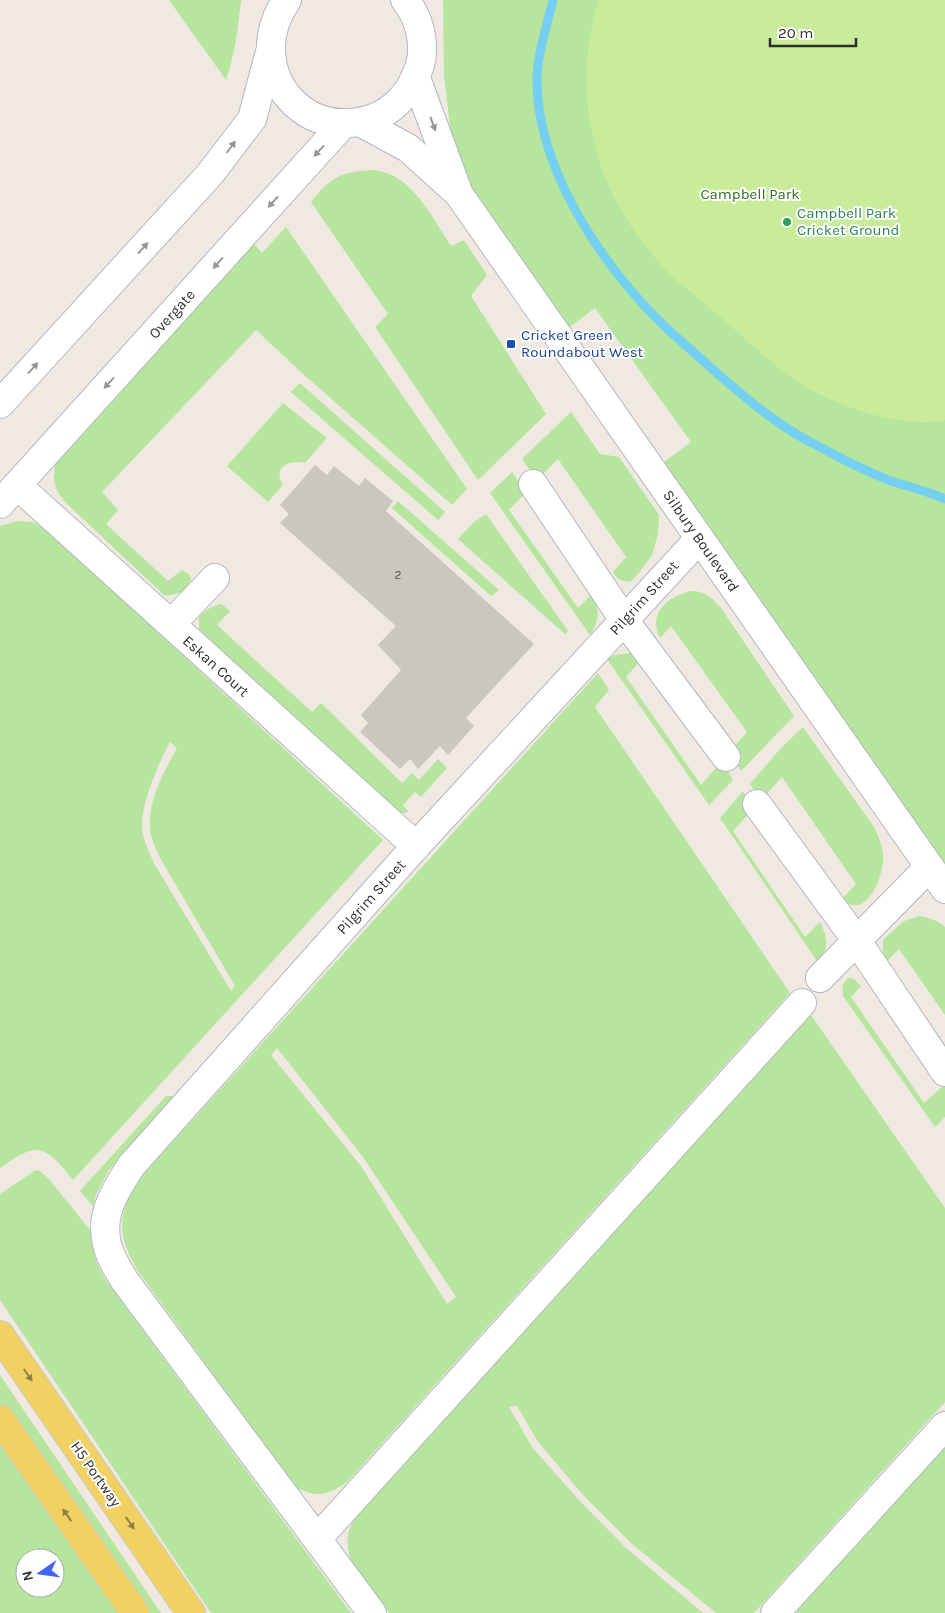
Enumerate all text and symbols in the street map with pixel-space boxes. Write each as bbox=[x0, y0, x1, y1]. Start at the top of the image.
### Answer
scale bar bbox=[770, 15, 856, 47]
text: 20 m bbox=[778, 24, 813, 42]
one-way arrow bbox=[429, 117, 437, 132]
one-way arrow bbox=[226, 140, 236, 154]
one-way arrow bbox=[314, 144, 325, 157]
park label: Campbell Park bbox=[700, 185, 800, 203]
one-way arrow bbox=[267, 196, 279, 208]
place label: Campbell Park Cricket Ground bbox=[797, 204, 900, 239]
marker: Campbell Park Cricket Ground bbox=[781, 216, 793, 228]
one-way arrow bbox=[137, 242, 148, 254]
one-way arrow bbox=[212, 256, 224, 268]
street label: Overgate bbox=[145, 286, 199, 342]
place label: Cricket Green Roundabout West bbox=[521, 326, 644, 361]
marker: Cricket Green Roundabout West bbox=[505, 338, 517, 350]
one-way arrow bbox=[27, 362, 39, 374]
one-way arrow bbox=[103, 377, 115, 389]
street label: Silbury Boulevard bbox=[659, 487, 743, 595]
street label: Pilgrim Street bbox=[606, 557, 682, 639]
house number: 2 bbox=[395, 568, 402, 582]
street label: Eskan Court bbox=[179, 631, 253, 701]
street label: Pilgrim Street bbox=[333, 856, 409, 938]
one-way arrow bbox=[23, 1368, 33, 1382]
street label: H5 Portway bbox=[67, 1438, 125, 1510]
one-way arrow bbox=[62, 1509, 72, 1522]
one-way arrow bbox=[125, 1517, 135, 1530]
north arrow bbox=[15, 1548, 65, 1598]
text: N bbox=[18, 1569, 37, 1583]

